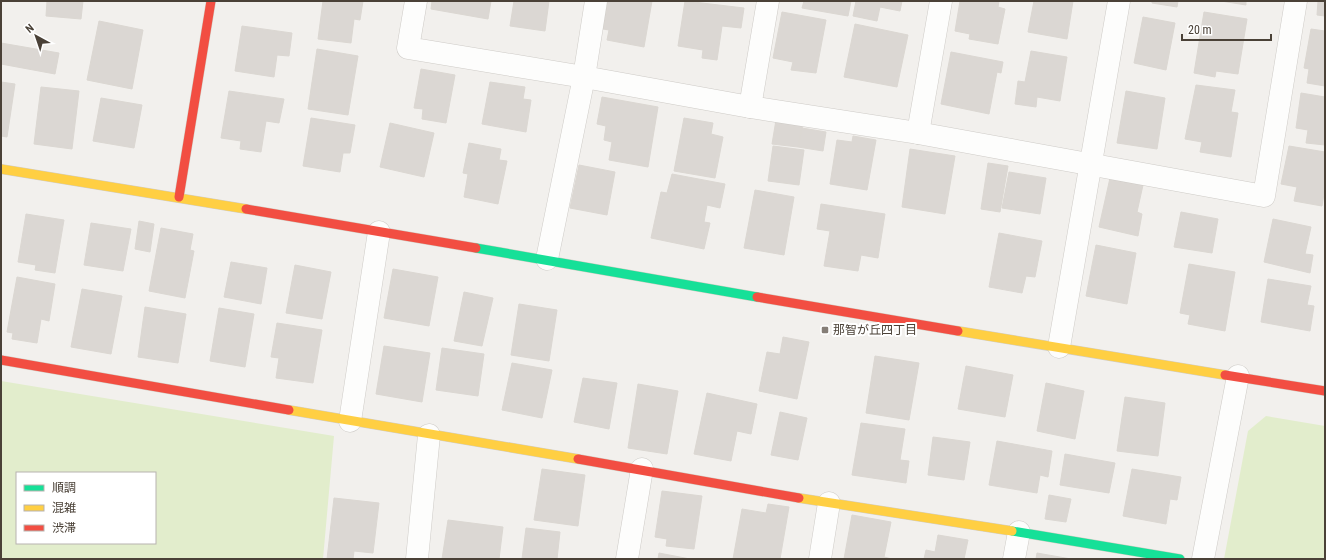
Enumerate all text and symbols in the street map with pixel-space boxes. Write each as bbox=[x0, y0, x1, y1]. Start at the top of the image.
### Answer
north arrow bbox=[16, 16, 56, 56]
scale bar bbox=[1182, 16, 1271, 42]
text: N bbox=[23, 21, 37, 36]
text: 20 m bbox=[1188, 23, 1212, 37]
place label: 那智が丘四丁目 bbox=[833, 323, 917, 337]
marker: 那智が丘四丁目 bbox=[820, 325, 830, 335]
legend bbox=[16, 472, 156, 544]
text: 順調 bbox=[52, 481, 76, 495]
text: 混雑 bbox=[52, 501, 76, 515]
text: 渋滞 bbox=[52, 521, 76, 535]

